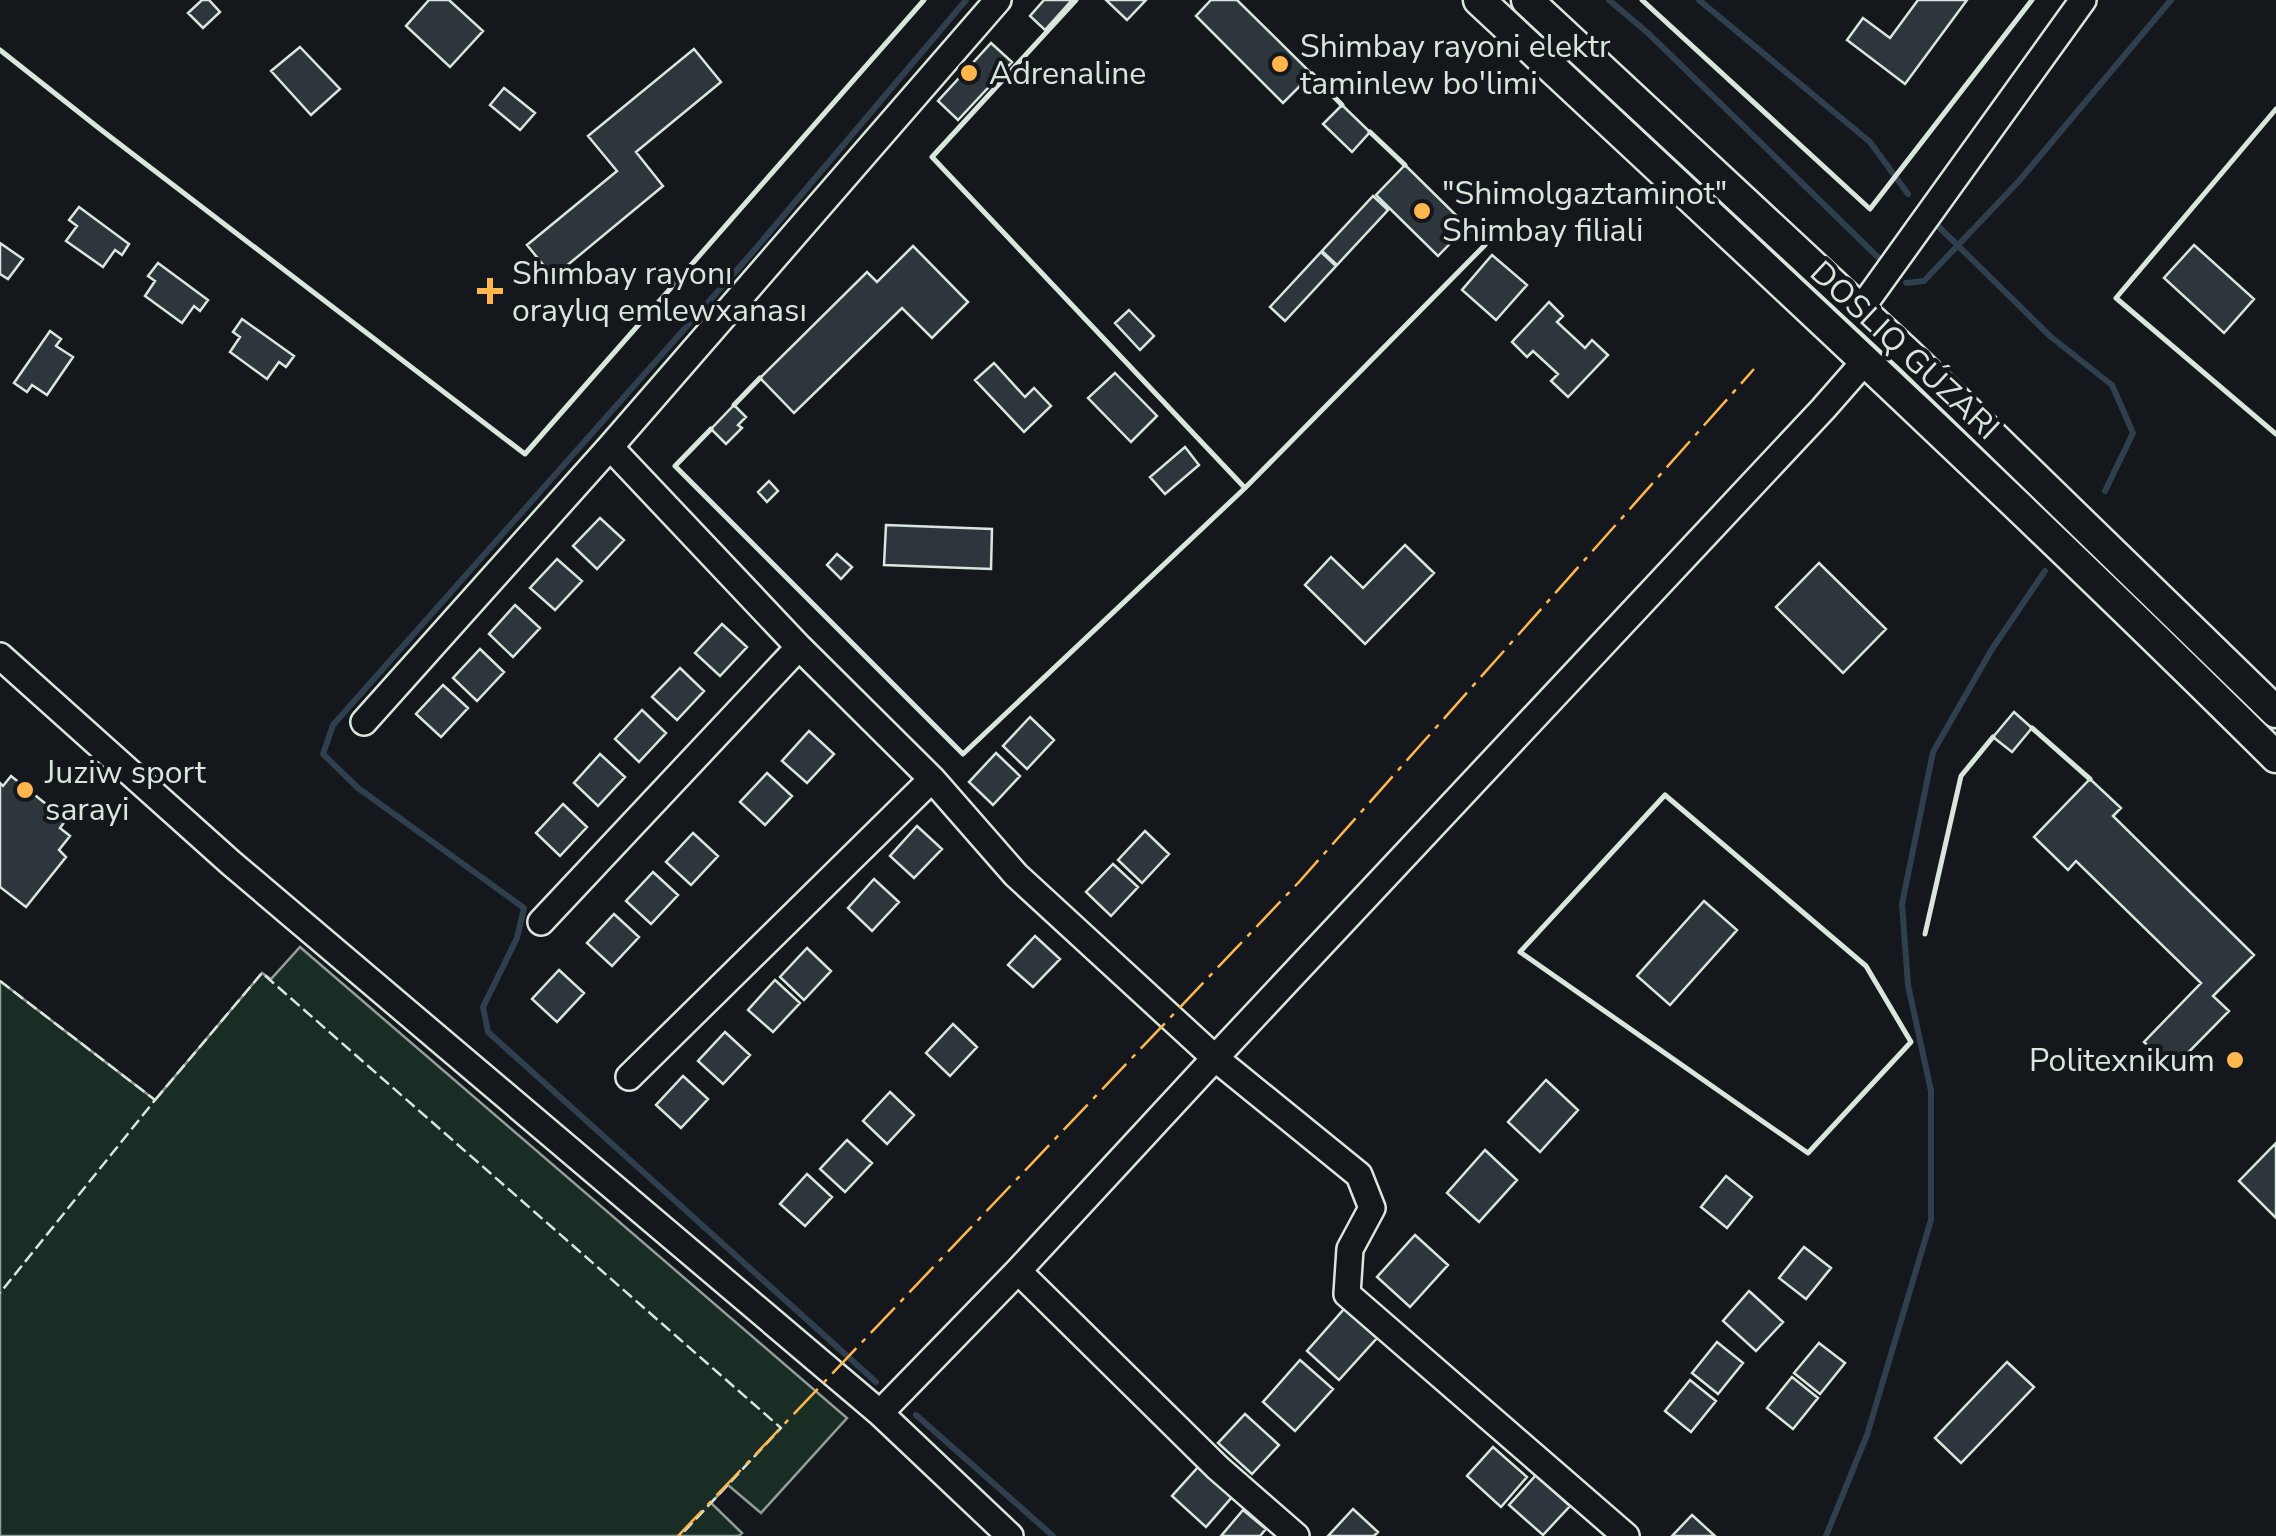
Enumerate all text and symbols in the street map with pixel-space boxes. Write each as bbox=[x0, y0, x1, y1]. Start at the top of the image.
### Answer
place label: Shimbay rayoni elektr taminlew bo'limi bbox=[1300, 25, 1611, 105]
place label: Adrenaline bbox=[989, 52, 1146, 95]
marker: Shimbay rayoni elektr taminlew bo'limi bbox=[1269, 53, 1291, 75]
marker: Adrenaline bbox=[958, 62, 980, 84]
place label: "Shimolgaztaminot" Shimbay filiali bbox=[1442, 172, 1727, 252]
marker: "Shimolgaztaminot" Shimbay filiali bbox=[1411, 200, 1433, 222]
street label: DOSLIQ GÚZARI bbox=[1801, 251, 2009, 449]
place label: Shımbay rayonı oraylıq emlewxanası bbox=[512, 252, 807, 332]
marker: Shımbay rayonı oraylıq emlewxanası bbox=[477, 278, 503, 304]
place label: Juziw sport sarayi bbox=[44, 751, 207, 831]
marker: Juziw sport sarayi bbox=[14, 779, 36, 801]
place label: Politexnikum bbox=[2029, 1039, 2215, 1082]
marker: Politexnikum bbox=[2224, 1049, 2246, 1071]

